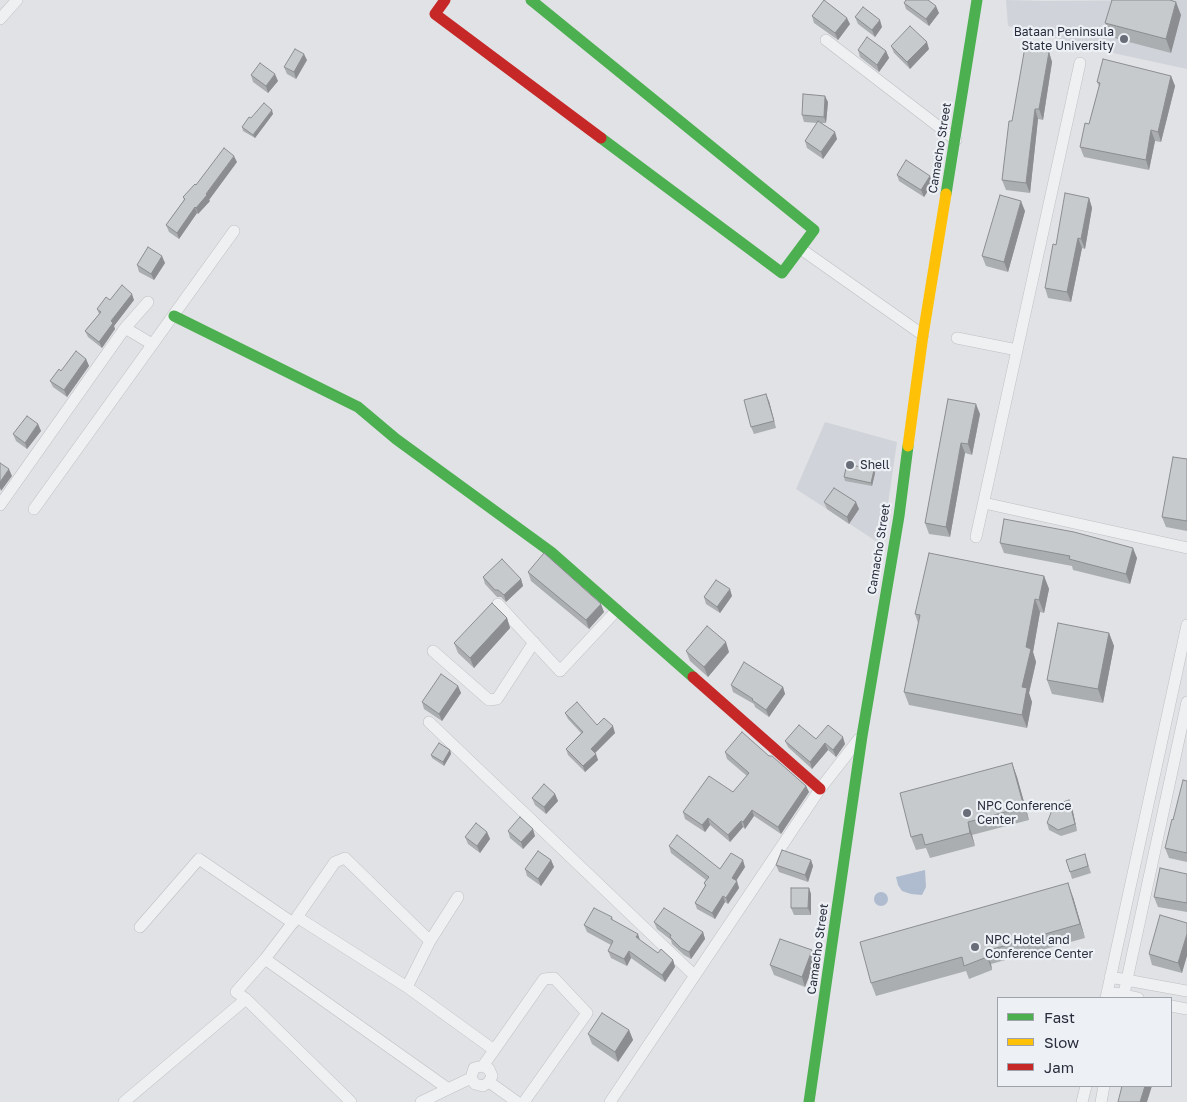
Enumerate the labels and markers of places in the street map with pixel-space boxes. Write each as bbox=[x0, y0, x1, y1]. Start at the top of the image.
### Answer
place label: Bataan Peninsula State University bbox=[1014, 25, 1114, 53]
marker: Bataan Peninsula State University bbox=[1118, 33, 1130, 45]
place label: Shell bbox=[860, 458, 890, 472]
marker: Shell bbox=[844, 459, 856, 471]
place label: NPC Conference Center bbox=[977, 799, 1071, 827]
marker: NPC Conference Center bbox=[961, 807, 973, 819]
place label: NPC Hotel and Conference Center bbox=[985, 933, 1093, 961]
marker: NPC Hotel and Conference Center bbox=[969, 941, 981, 953]

